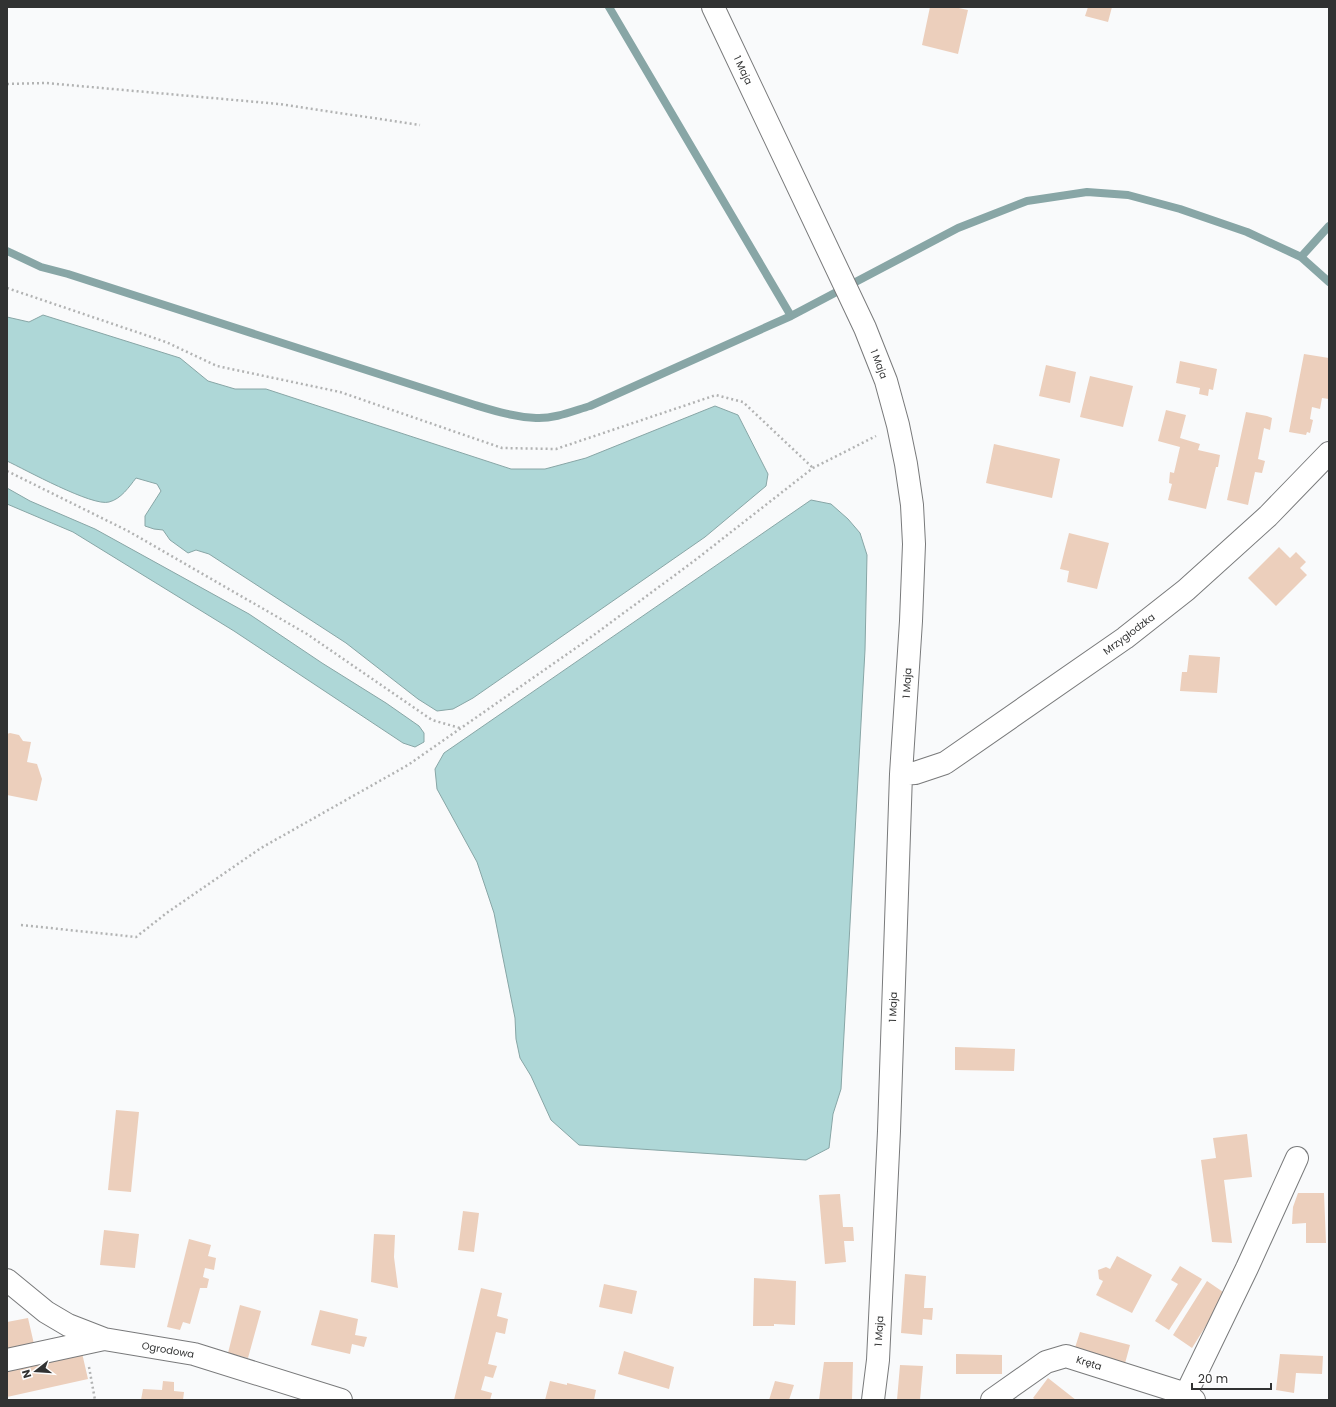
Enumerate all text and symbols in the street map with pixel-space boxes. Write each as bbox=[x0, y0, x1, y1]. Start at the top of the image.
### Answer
street label: 1 Maja bbox=[730, 53, 756, 87]
street label: 1 Maja bbox=[867, 347, 891, 381]
street label: Mrzygłodzka bbox=[1100, 610, 1158, 658]
street label: 1 Maja bbox=[899, 667, 915, 699]
street label: 1 Maja bbox=[885, 992, 901, 1022]
street label: 1 Maja bbox=[871, 1315, 887, 1347]
street label: Ogrodowa bbox=[141, 1338, 195, 1362]
north arrow bbox=[16, 1351, 56, 1391]
street label: Kręta bbox=[1074, 1352, 1104, 1374]
scale bar bbox=[1192, 1365, 1271, 1391]
text: N bbox=[18, 1368, 35, 1380]
text: 20 m bbox=[1198, 1370, 1228, 1387]

